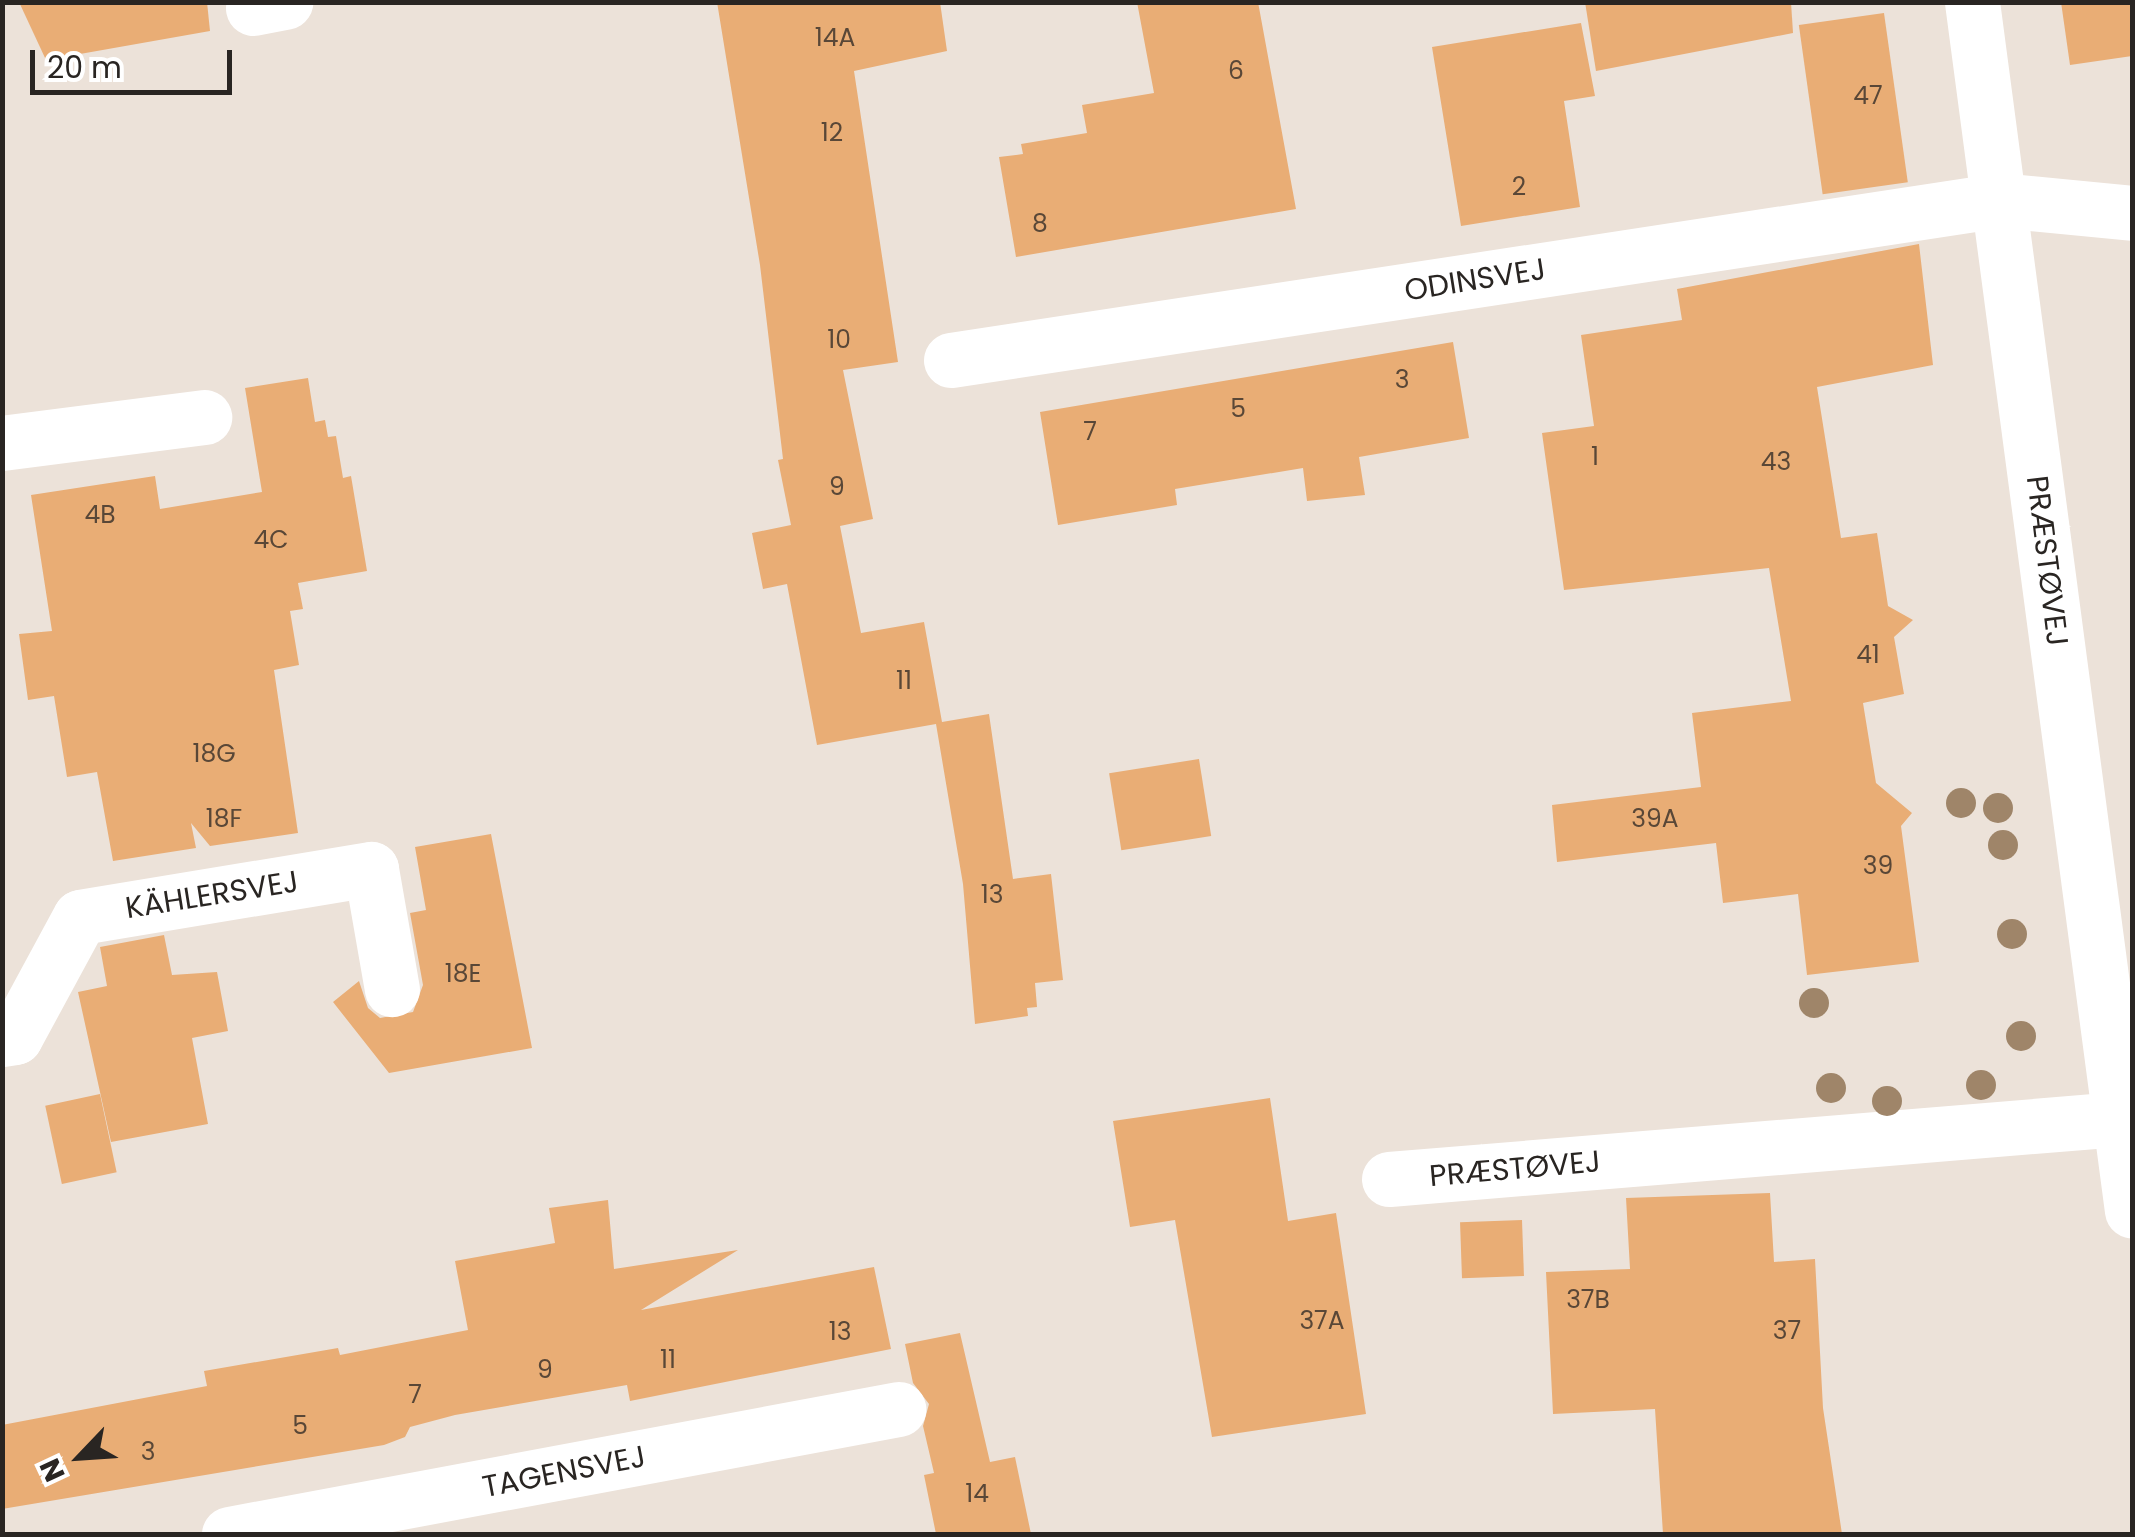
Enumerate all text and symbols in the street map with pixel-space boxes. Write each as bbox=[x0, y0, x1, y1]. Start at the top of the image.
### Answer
house number: 14A bbox=[815, 23, 855, 53]
scale bar bbox=[35, 30, 238, 92]
text: 20 m bbox=[47, 46, 122, 89]
house number: 6 bbox=[1228, 56, 1244, 86]
house number: 47 bbox=[1853, 81, 1883, 111]
house number: 12 bbox=[821, 118, 843, 148]
house number: 2 bbox=[1512, 172, 1526, 202]
house number: 8 bbox=[1032, 209, 1048, 239]
street label: ODINSVEJ bbox=[1402, 251, 1548, 309]
house number: 10 bbox=[827, 325, 851, 355]
house number: 3 bbox=[1395, 365, 1409, 395]
house number: 5 bbox=[1230, 394, 1246, 424]
house number: 7 bbox=[1083, 417, 1097, 447]
house number: 1 bbox=[1591, 442, 1599, 472]
house number: 43 bbox=[1761, 447, 1791, 477]
house number: 9 bbox=[829, 472, 845, 502]
street label: PRÆSTØVEJ bbox=[2019, 474, 2075, 648]
house number: 4B bbox=[84, 500, 116, 530]
house number: 4C bbox=[253, 525, 289, 555]
house number: 41 bbox=[1856, 640, 1880, 670]
house number: 11 bbox=[896, 666, 912, 696]
house number: 18G bbox=[192, 739, 236, 769]
house number: 18F bbox=[206, 804, 242, 834]
house number: 39A bbox=[1631, 804, 1679, 834]
house number: 39 bbox=[1863, 851, 1893, 881]
street label: KÄHLERSVEJ bbox=[123, 864, 301, 926]
house number: 13 bbox=[981, 880, 1003, 910]
house number: 18E bbox=[445, 959, 481, 989]
street label: PRÆSTØVEJ bbox=[1428, 1144, 1602, 1194]
house number: 37B bbox=[1566, 1285, 1610, 1315]
house number: 37A bbox=[1299, 1306, 1345, 1336]
house number: 37 bbox=[1773, 1316, 1801, 1346]
house number: 13 bbox=[829, 1317, 851, 1347]
house number: 11 bbox=[660, 1345, 676, 1375]
house number: 9 bbox=[537, 1355, 553, 1385]
house number: 7 bbox=[408, 1380, 422, 1410]
north arrow bbox=[30, 1407, 130, 1507]
house number: 5 bbox=[292, 1411, 308, 1441]
house number: 3 bbox=[141, 1437, 155, 1467]
street label: TAGENSVEJ bbox=[479, 1439, 649, 1505]
text: N bbox=[30, 1452, 74, 1488]
house number: 14 bbox=[965, 1479, 989, 1509]

